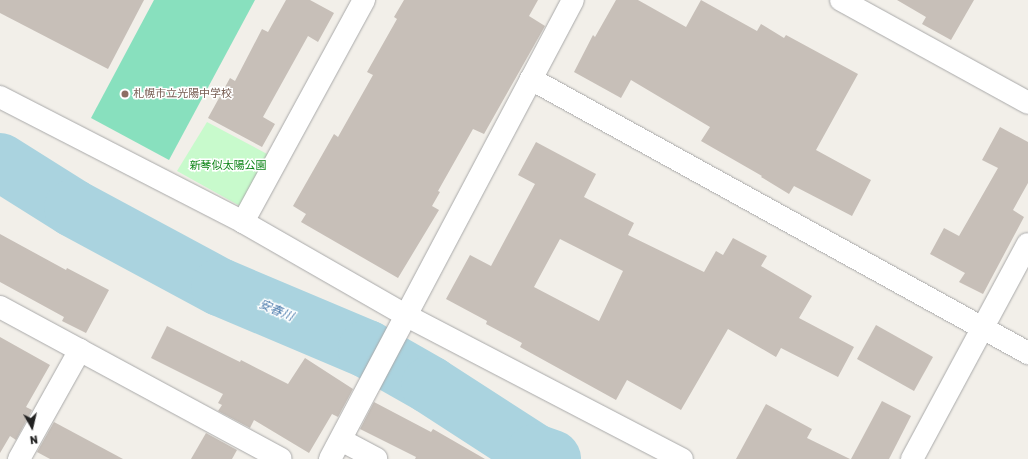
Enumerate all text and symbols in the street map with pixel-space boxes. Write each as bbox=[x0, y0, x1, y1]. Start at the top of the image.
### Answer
place label: 札幌市立光陽中学校 bbox=[133, 87, 232, 101]
marker: 札幌市立光陽中学校 bbox=[120, 89, 130, 99]
park label: 新琴似太陽公園 bbox=[190, 159, 266, 173]
water label: 安春川 bbox=[257, 297, 295, 325]
north arrow bbox=[12, 407, 52, 447]
text: N bbox=[29, 432, 39, 446]

